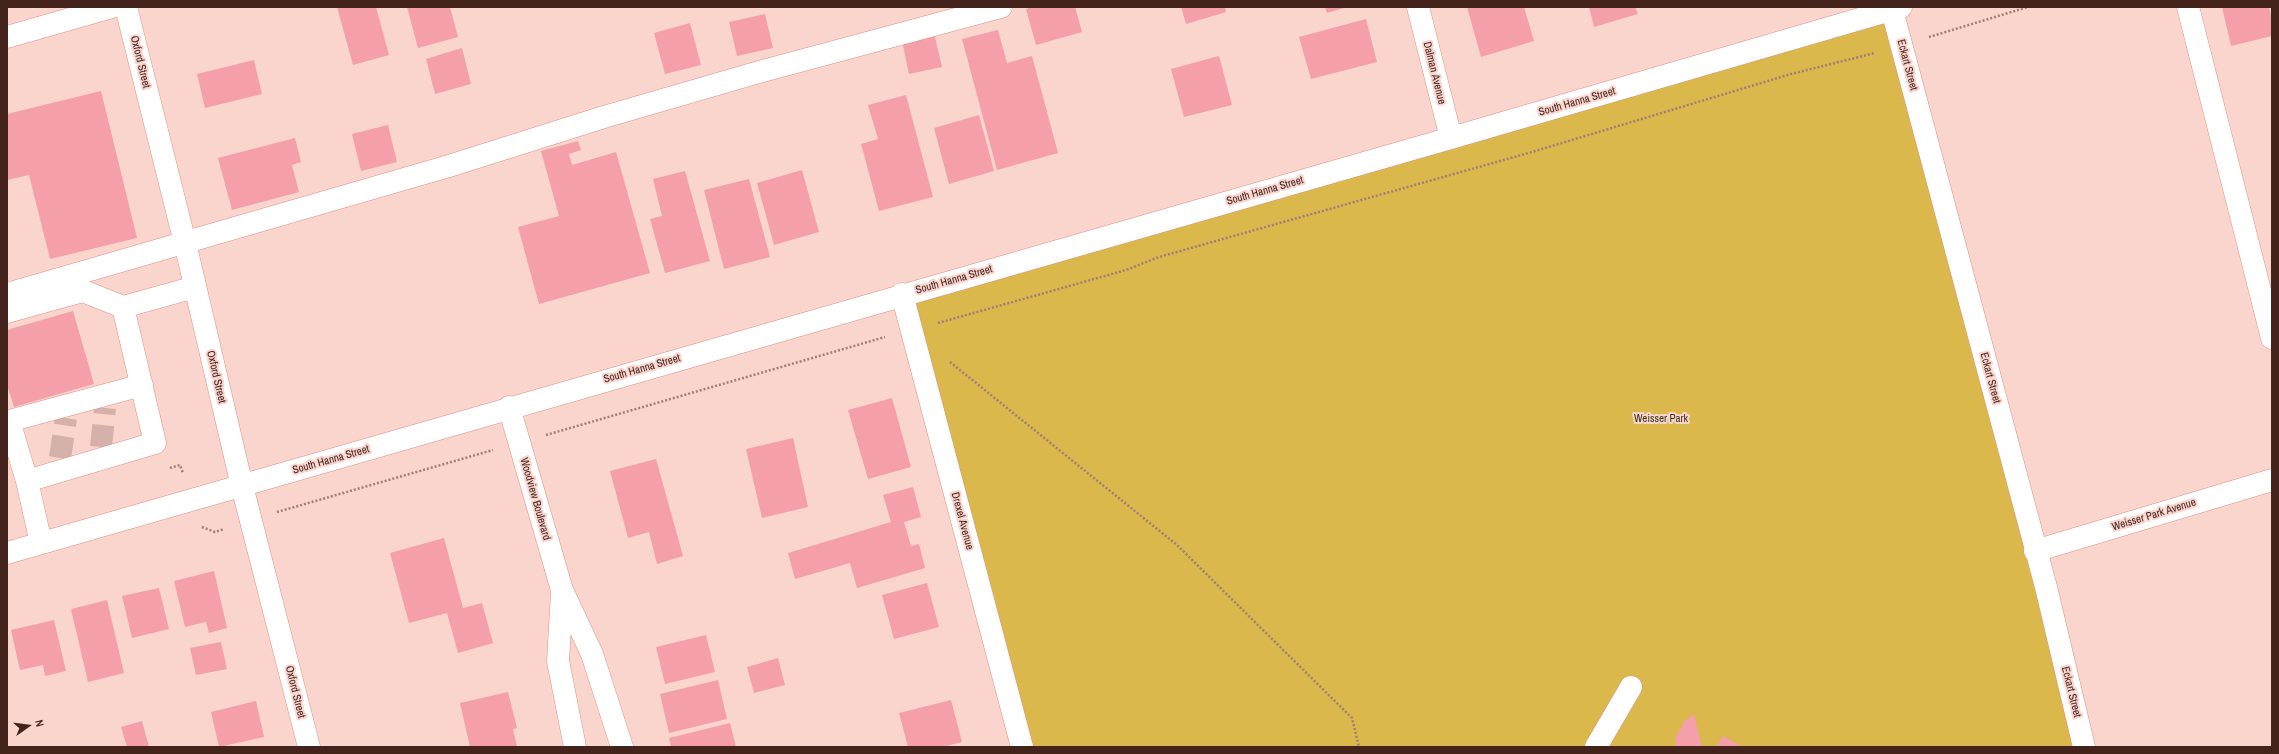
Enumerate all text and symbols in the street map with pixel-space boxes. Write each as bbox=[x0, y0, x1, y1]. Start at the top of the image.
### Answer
street label: Oxford Street bbox=[127, 34, 153, 90]
street label: Eckart Street bbox=[1894, 38, 1920, 92]
street label: Dalman Avenue bbox=[1420, 40, 1448, 106]
street label: South Hanna Street bbox=[1537, 85, 1617, 119]
street label: South Hanna Street bbox=[1225, 174, 1305, 208]
street label: South Hanna Street bbox=[914, 263, 994, 297]
street label: Oxford Street bbox=[204, 349, 228, 405]
street label: Eckart Street bbox=[1977, 351, 2003, 405]
street label: South Hanna Street bbox=[602, 352, 682, 386]
park label: Weisser Park bbox=[1634, 412, 1688, 426]
street label: South Hanna Street bbox=[291, 443, 371, 477]
street label: Woodview Boulevard bbox=[517, 456, 553, 542]
street label: Drexel Avenue bbox=[948, 491, 976, 551]
street label: Weisser Park Avenue bbox=[2111, 496, 2197, 534]
street label: Oxford Street bbox=[282, 664, 308, 720]
street label: Eckart Street bbox=[2058, 665, 2084, 719]
north arrow bbox=[8, 706, 48, 746]
text: N bbox=[32, 718, 47, 728]

